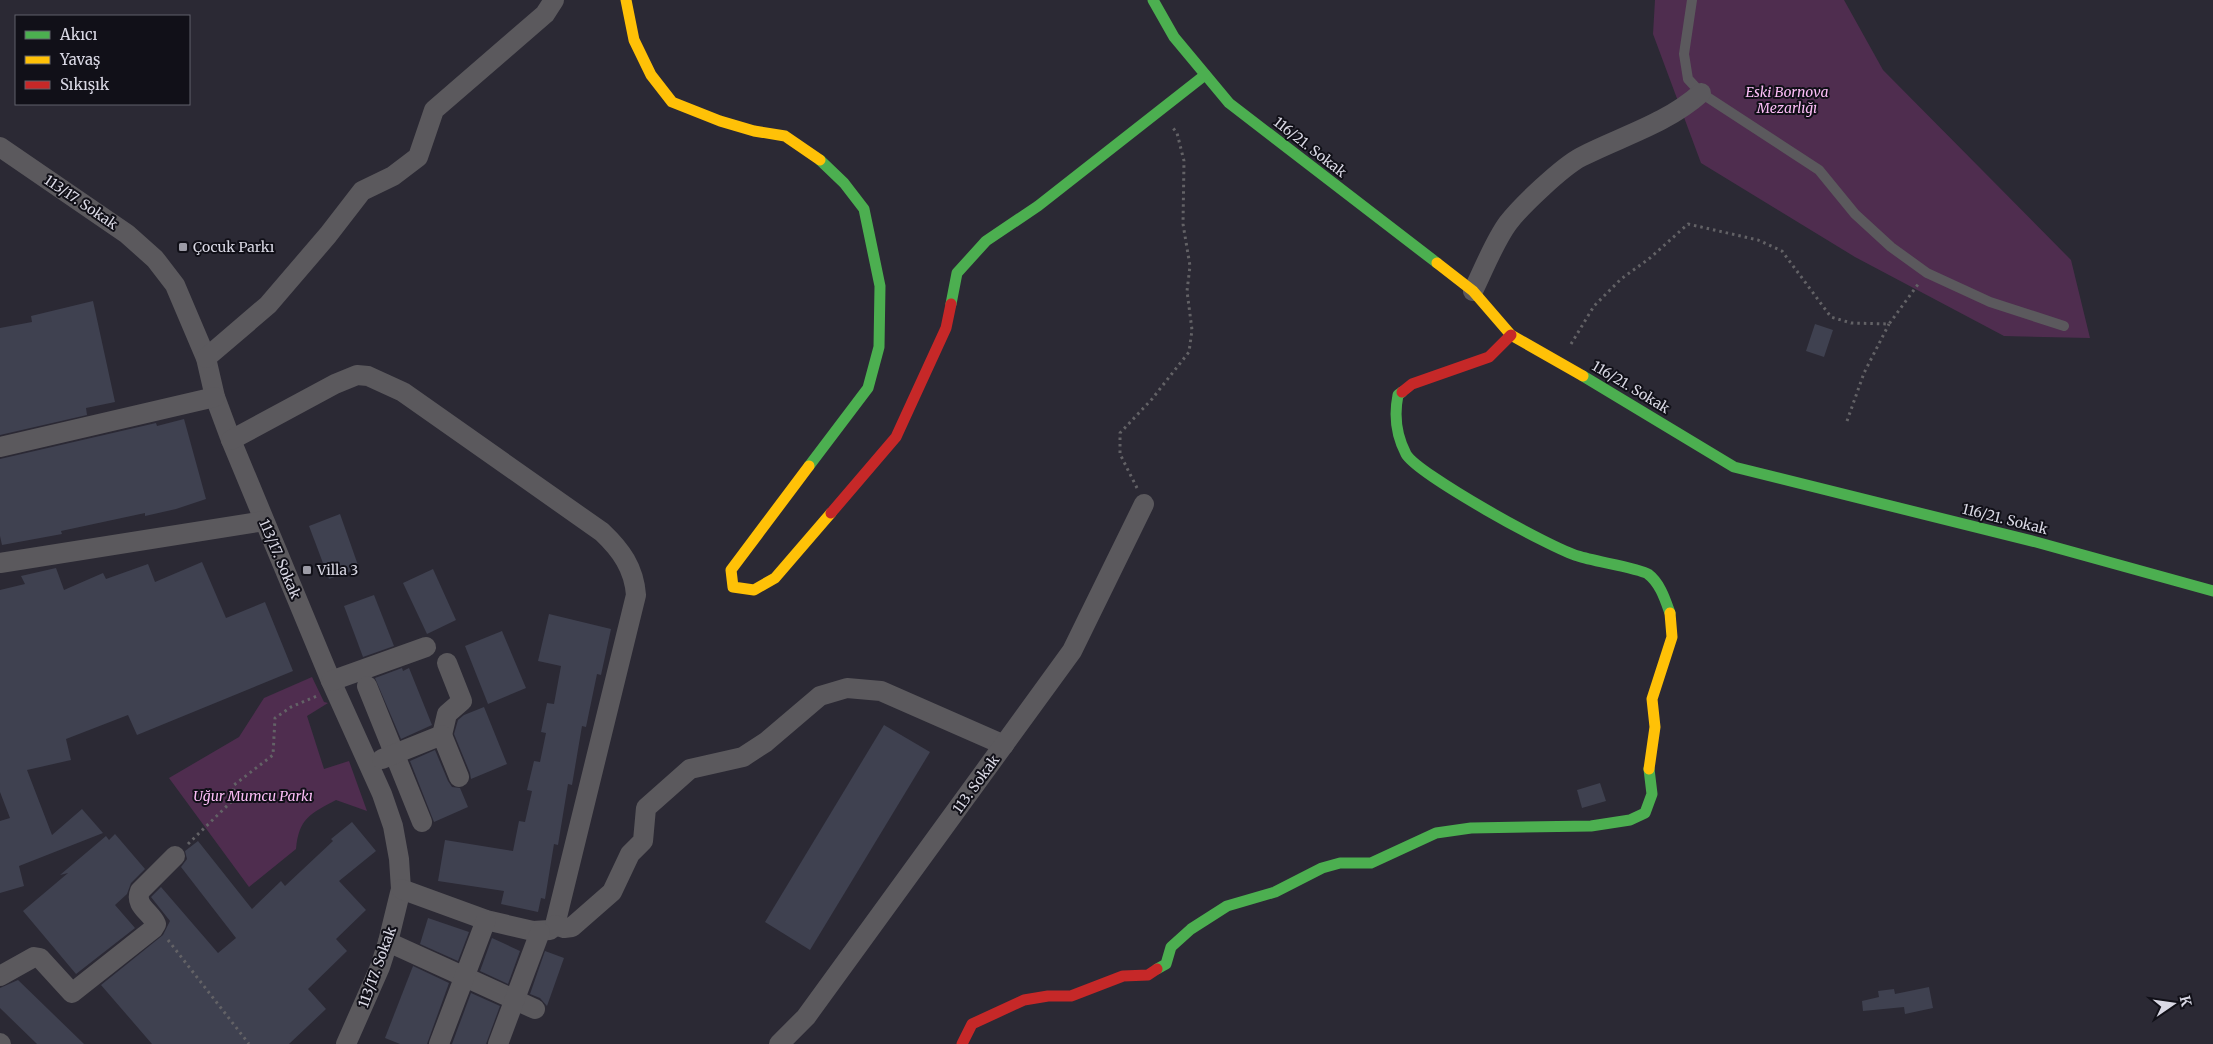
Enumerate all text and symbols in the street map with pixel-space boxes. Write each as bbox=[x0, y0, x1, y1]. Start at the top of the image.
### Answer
legend bbox=[15, 15, 190, 105]
text: Akıcı bbox=[59, 25, 98, 44]
text: Yavaş bbox=[59, 50, 100, 69]
text: Sıkışık bbox=[60, 75, 110, 94]
park label: Eski Bornova Mezarlığı bbox=[1745, 83, 1829, 117]
street label: 116/21. Sokak bbox=[1270, 113, 1350, 181]
street label: 113/17. Sokak bbox=[41, 171, 121, 233]
place label: Çocuk Parkı bbox=[193, 238, 275, 256]
marker: Çocuk Parkı bbox=[177, 241, 189, 253]
street label: 116/21. Sokak bbox=[1589, 357, 1673, 417]
street label: 116/21. Sokak bbox=[1960, 500, 2050, 538]
street label: 113/17. Sokak bbox=[255, 516, 305, 602]
place label: Villa 3 bbox=[316, 561, 358, 579]
marker: Villa 3 bbox=[301, 564, 313, 576]
street label: 113. Sokak bbox=[949, 751, 1003, 817]
park label: Uğur Mumcu Parkı bbox=[193, 787, 313, 805]
street label: 113/17. Sokak bbox=[354, 924, 400, 1010]
north arrow bbox=[2148, 979, 2198, 1029]
text: K bbox=[2176, 994, 2196, 1009]

